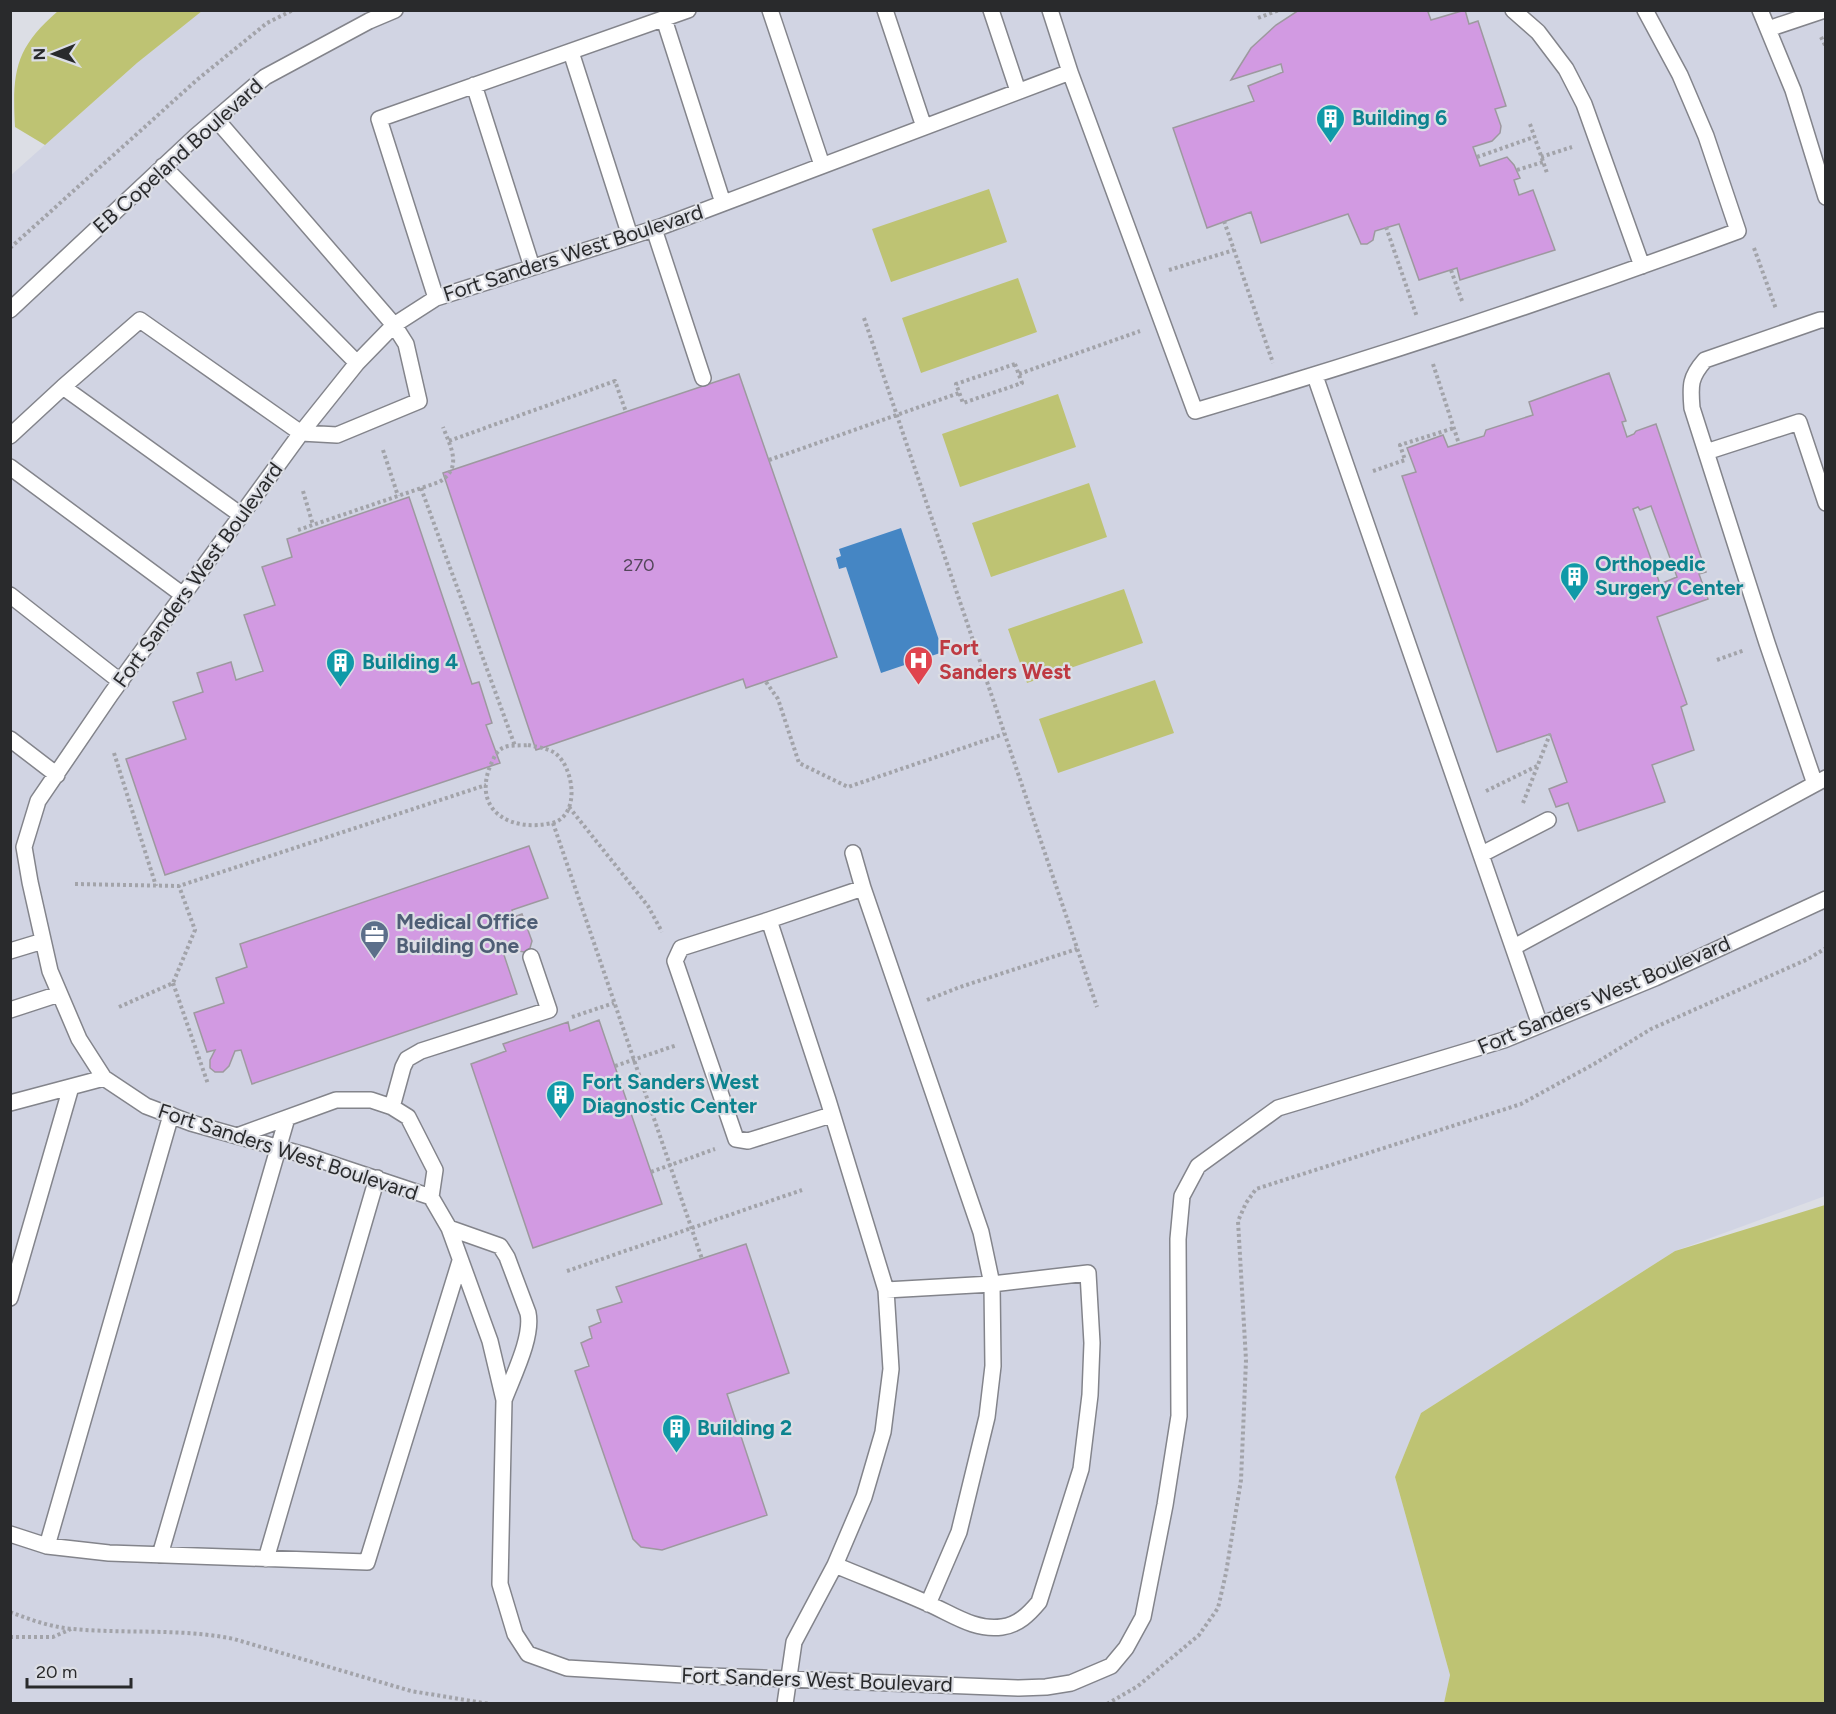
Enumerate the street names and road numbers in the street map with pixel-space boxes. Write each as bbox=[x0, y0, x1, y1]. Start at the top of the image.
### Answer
street label: EB Copeland Boulevard bbox=[88, 73, 268, 238]
street label: Fort Sanders West Boulevard bbox=[440, 199, 706, 306]
street label: Fort Sanders West Boulevard bbox=[108, 457, 288, 692]
street label: Fort Sanders West Boulevard bbox=[1474, 930, 1734, 1059]
street label: Fort Sanders West Boulevard bbox=[155, 1098, 421, 1205]
street label: Fort Sanders West Boulevard bbox=[681, 1662, 953, 1697]

